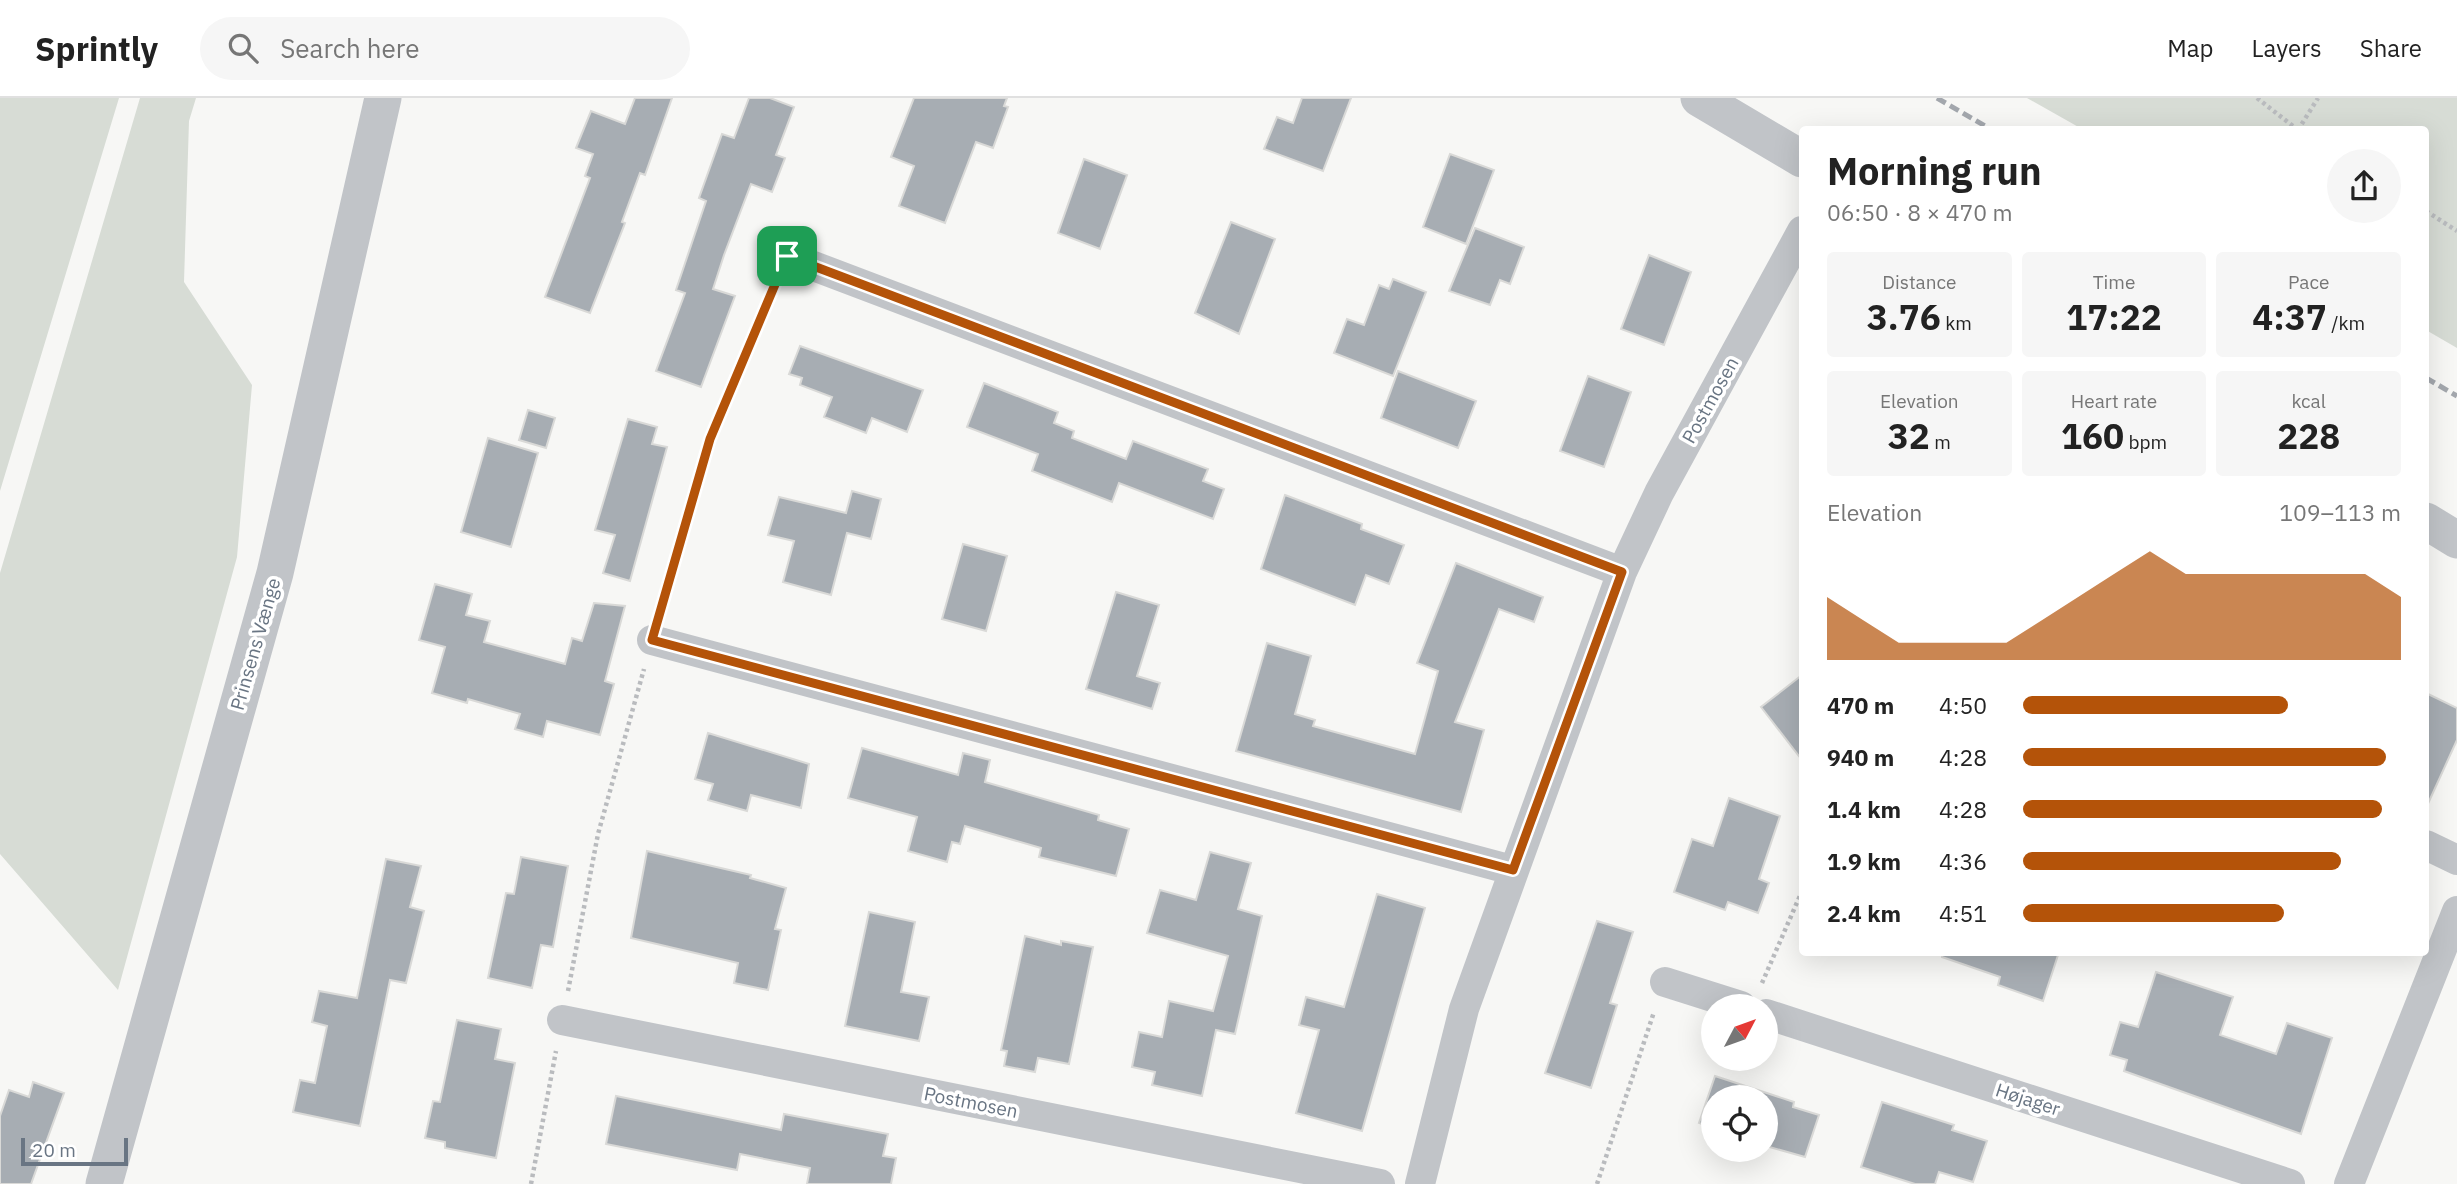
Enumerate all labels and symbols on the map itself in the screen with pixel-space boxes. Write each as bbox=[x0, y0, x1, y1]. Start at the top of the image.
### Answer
pin bbox=[757, 226, 817, 286]
street label: Postmosen bbox=[1676, 353, 1744, 447]
street label: Prinsens Vænge bbox=[225, 575, 285, 713]
north arrow bbox=[1701, 994, 1778, 1071]
street label: Højager bbox=[1993, 1077, 2063, 1121]
street label: Postmosen bbox=[922, 1081, 1020, 1123]
scale bar bbox=[21, 1135, 128, 1167]

